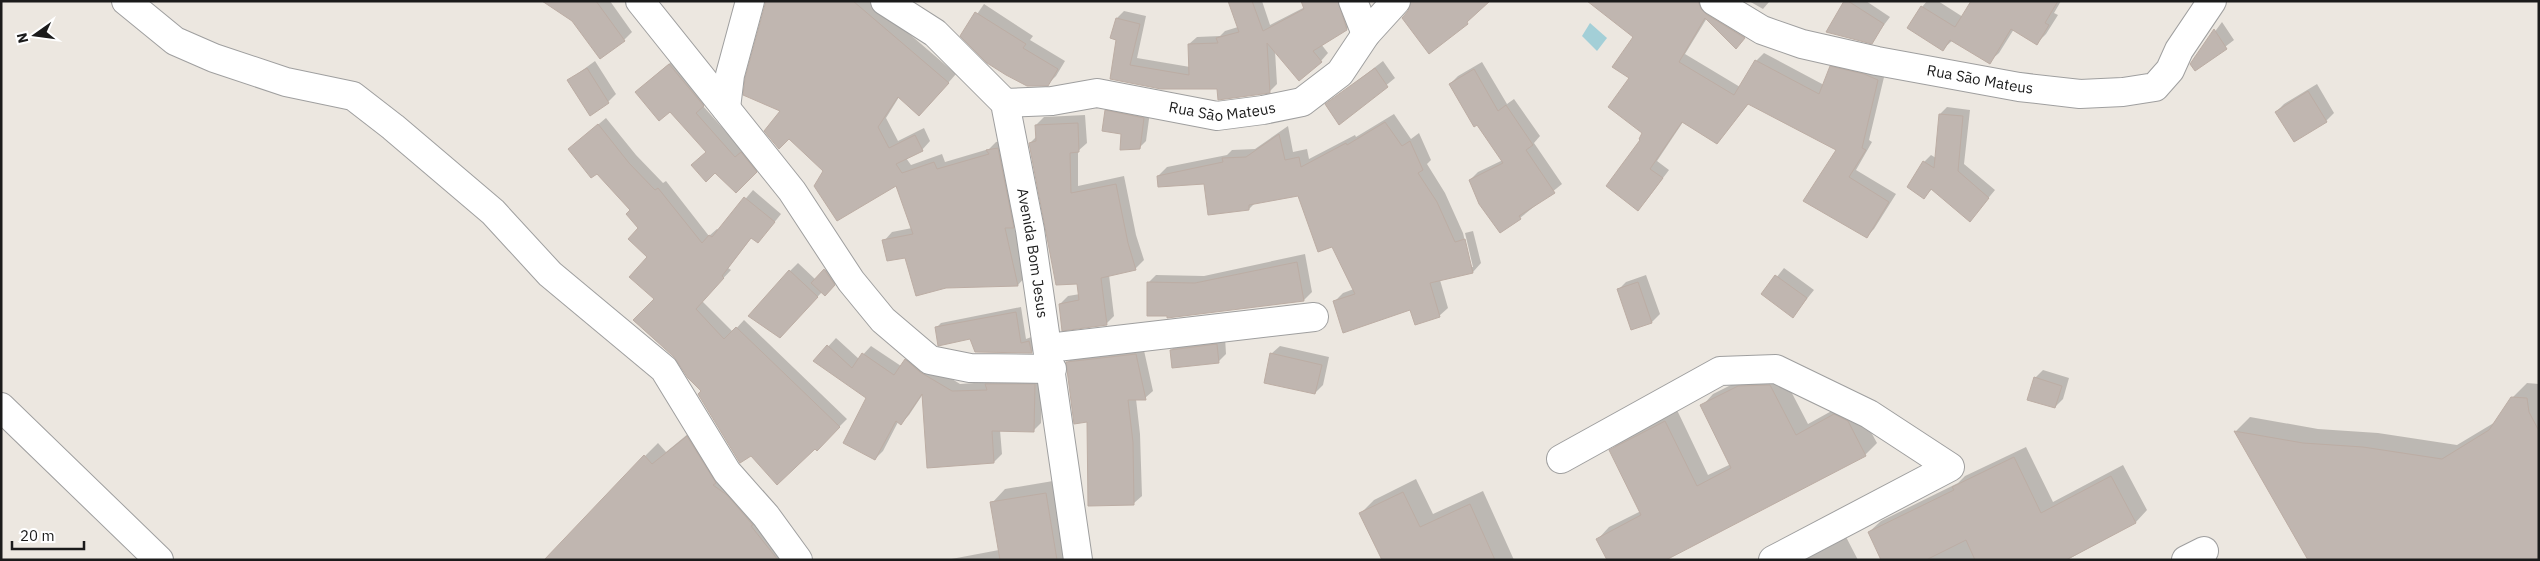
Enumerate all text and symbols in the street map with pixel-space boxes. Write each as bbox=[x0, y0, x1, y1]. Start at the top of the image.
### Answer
north arrow bbox=[10, 10, 60, 60]
text: N bbox=[12, 31, 32, 45]
street label: Rua São Mateus bbox=[1925, 60, 2034, 98]
street label: Rua São Mateus bbox=[1167, 97, 1277, 125]
street label: Avenida Bom Jesus bbox=[1013, 186, 1053, 319]
scale bar bbox=[12, 518, 85, 550]
text: 20 m bbox=[20, 526, 55, 545]

